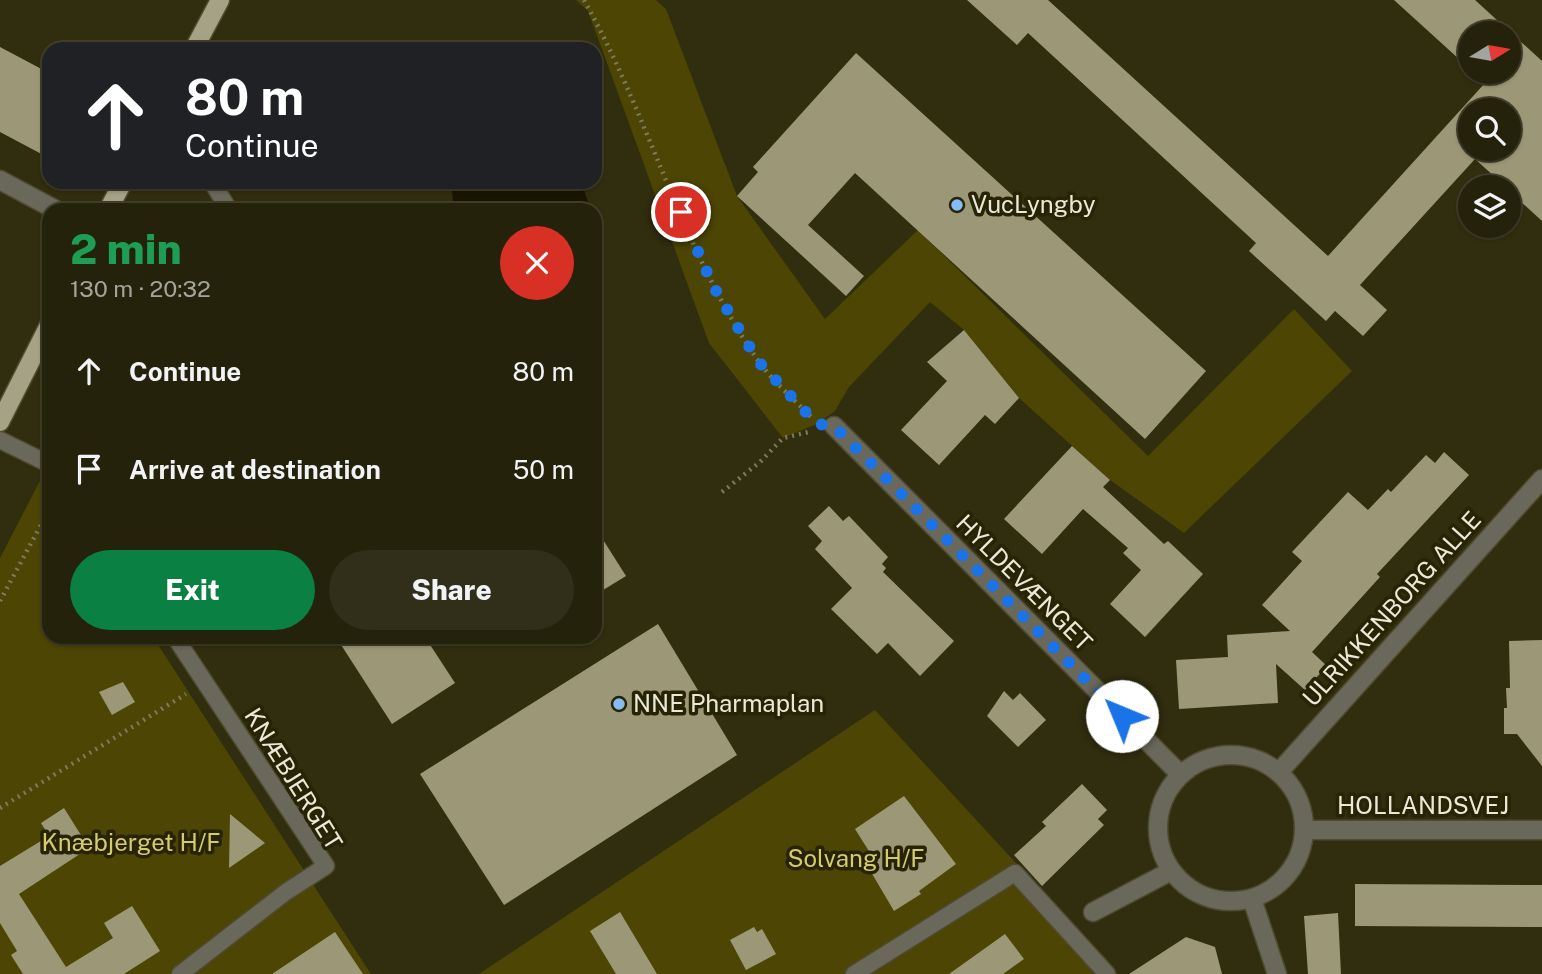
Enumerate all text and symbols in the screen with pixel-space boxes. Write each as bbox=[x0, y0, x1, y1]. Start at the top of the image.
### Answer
north arrow bbox=[1458, 21, 1521, 84]
map controls bbox=[1458, 21, 1521, 238]
text: 80 m bbox=[185, 68, 304, 126]
icon: ahead bbox=[70, 70, 161, 161]
button: search bbox=[1458, 98, 1521, 161]
text: Continue bbox=[185, 127, 319, 164]
button: layers bbox=[1458, 175, 1521, 238]
pin bbox=[651, 182, 711, 242]
place label: VucLyngby bbox=[971, 190, 1096, 218]
icon: arrive bbox=[662, 193, 700, 231]
marker: VucLyngby bbox=[949, 197, 965, 213]
text: 2 min bbox=[70, 224, 182, 273]
button: close bbox=[500, 226, 574, 300]
text: 130 m · 20:32 bbox=[70, 275, 211, 302]
icon: ahead bbox=[70, 352, 108, 390]
text: Continue bbox=[129, 356, 241, 387]
text: 80 m bbox=[513, 356, 574, 387]
icon: arrive bbox=[70, 450, 108, 488]
text: Arrive at destination bbox=[129, 454, 381, 485]
text: 50 m bbox=[513, 454, 574, 485]
street label: ULRIKKENBORG ALLE bbox=[1296, 505, 1486, 711]
street label: HYLDEVÆNGET bbox=[951, 509, 1098, 656]
button: Exit bbox=[70, 550, 315, 630]
button: Share bbox=[329, 550, 574, 630]
position arrow bbox=[1085, 679, 1159, 753]
place label: NNE Pharmaplan bbox=[633, 689, 824, 717]
marker: NNE Pharmaplan bbox=[611, 696, 627, 712]
street label: KNÆBJERGET bbox=[239, 703, 349, 854]
street label: HOLLANDSVEJ bbox=[1337, 791, 1509, 819]
park label: Knæbjerget H/F bbox=[41, 828, 221, 856]
park label: Solvang H/F bbox=[787, 844, 925, 872]

